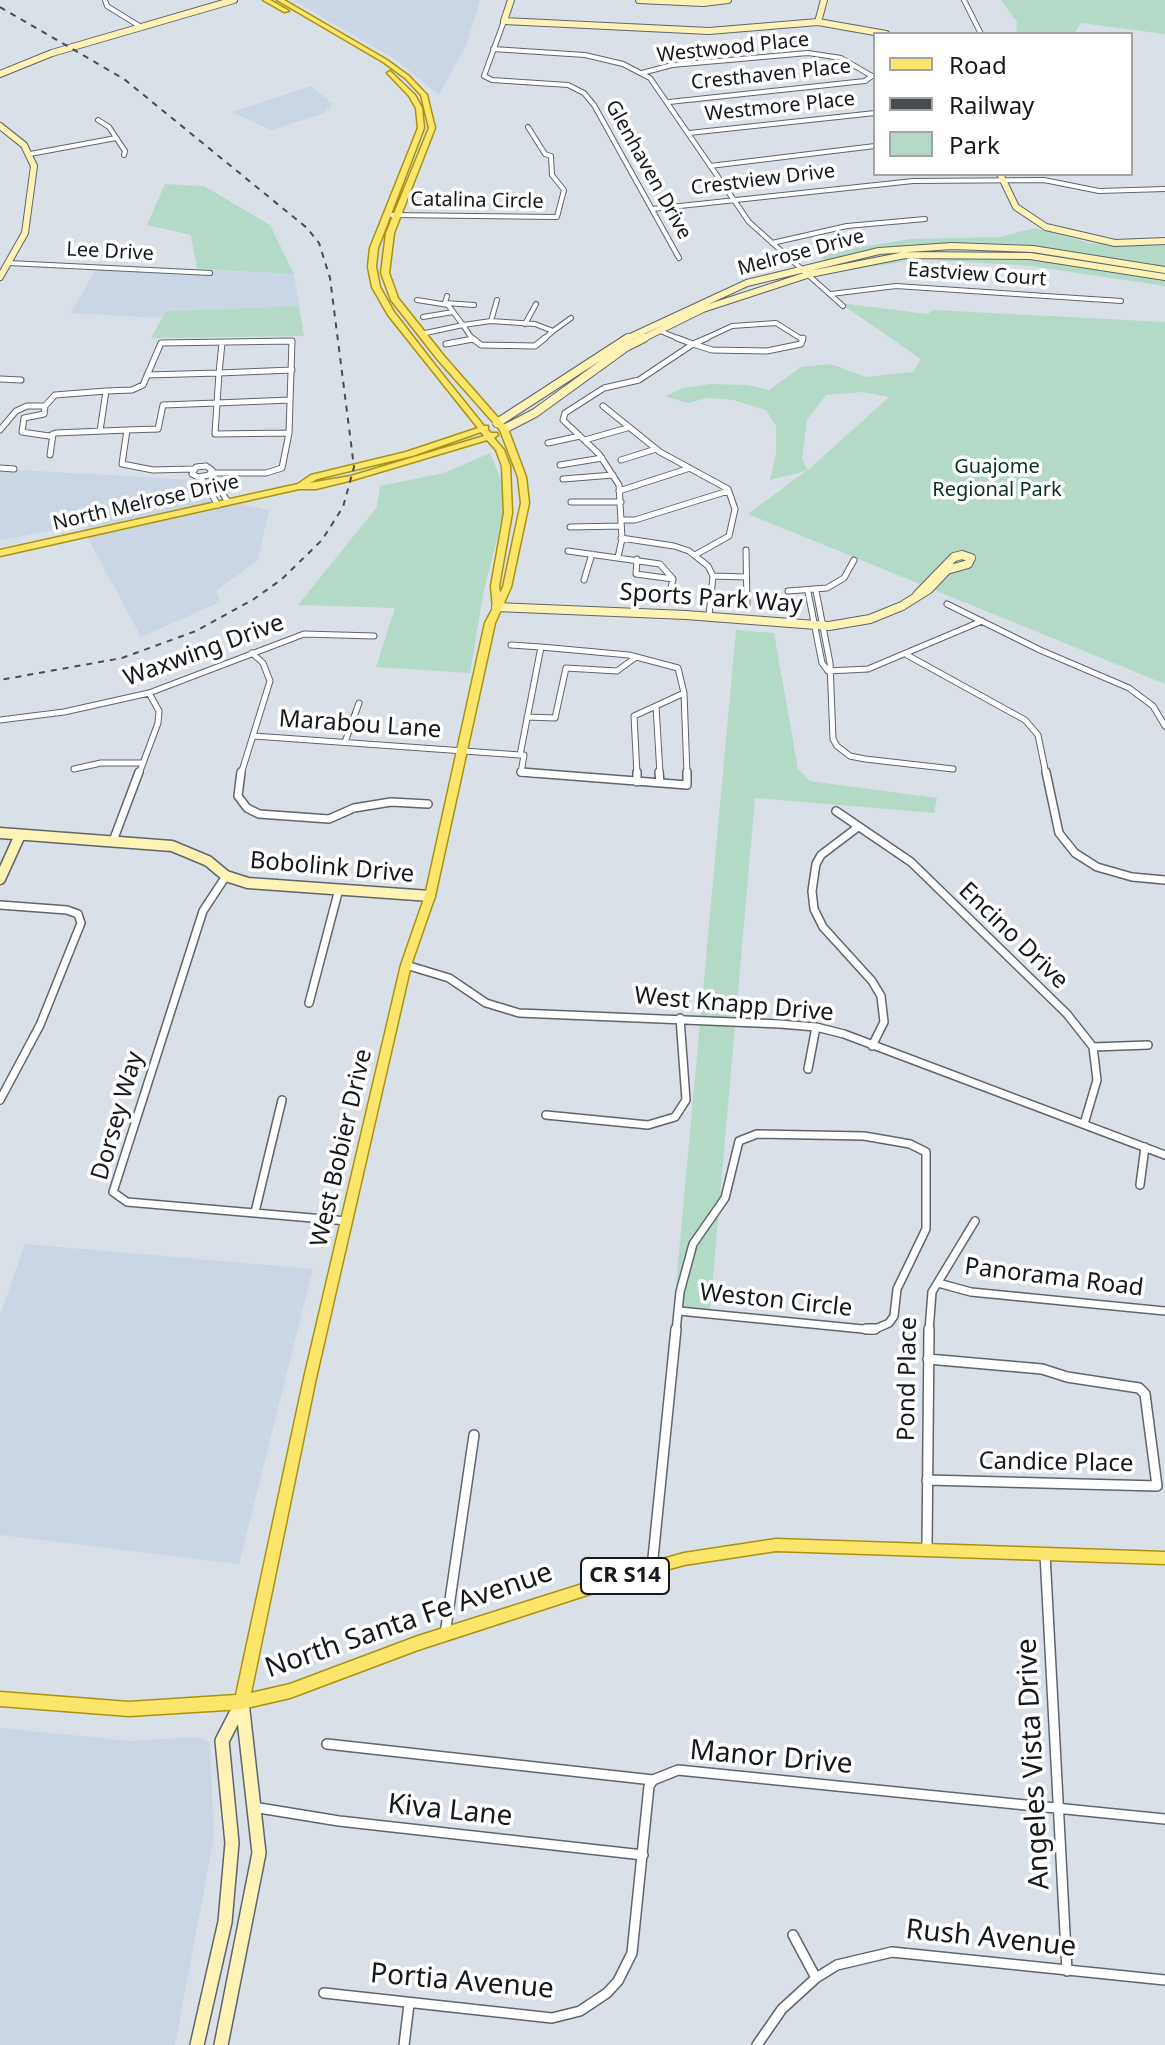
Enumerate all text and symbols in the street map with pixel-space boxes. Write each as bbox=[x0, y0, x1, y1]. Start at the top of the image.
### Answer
street label: Westwood Place bbox=[656, 28, 810, 68]
legend bbox=[873, 32, 1133, 176]
text: Road bbox=[949, 48, 1007, 81]
street label: Cresthaven Place bbox=[690, 55, 852, 95]
street label: Westmore Place bbox=[704, 87, 856, 127]
text: Railway bbox=[949, 88, 1034, 121]
street label: Glenhaven Drive bbox=[600, 96, 696, 244]
text: Park bbox=[949, 128, 1000, 161]
street label: Crestview Drive bbox=[689, 159, 837, 201]
street label: Catalina Circle bbox=[410, 188, 544, 214]
street label: Melrose Drive bbox=[735, 225, 867, 281]
street label: Lee Drive bbox=[66, 238, 154, 266]
street label: Eastview Court bbox=[907, 258, 1047, 292]
park label: Guajome Regional Park bbox=[932, 455, 1062, 502]
street label: North Melrose Drive bbox=[51, 470, 241, 536]
street label: Sports Park Way bbox=[619, 578, 803, 620]
street label: Waxwing Drive bbox=[120, 609, 288, 693]
street label: Marabou Lane bbox=[278, 705, 442, 745]
street label: Bobolink Drive bbox=[249, 846, 415, 890]
street label: Encino Drive bbox=[952, 877, 1074, 995]
street label: West Knapp Drive bbox=[633, 982, 835, 1028]
street label: West Bobier Drive bbox=[305, 1046, 379, 1250]
street label: Dorsey Way bbox=[86, 1048, 150, 1184]
street label: Panorama Road bbox=[963, 1253, 1145, 1303]
street label: Weston Circle bbox=[698, 1279, 854, 1323]
street label: Pond Place bbox=[893, 1317, 923, 1441]
street label: Candice Place bbox=[978, 1447, 1134, 1479]
street label: North Santa Fe Avenue bbox=[261, 1556, 557, 1686]
road number: CR S14 bbox=[581, 1558, 669, 1594]
street label: Angeles Vista Drive bbox=[1011, 1637, 1057, 1891]
street label: Manor Drive bbox=[688, 1734, 854, 1782]
street label: Kiva Lane bbox=[386, 1788, 514, 1834]
street label: Rush Avenue bbox=[904, 1913, 1078, 1965]
street label: Portia Avenue bbox=[369, 1957, 555, 2007]

